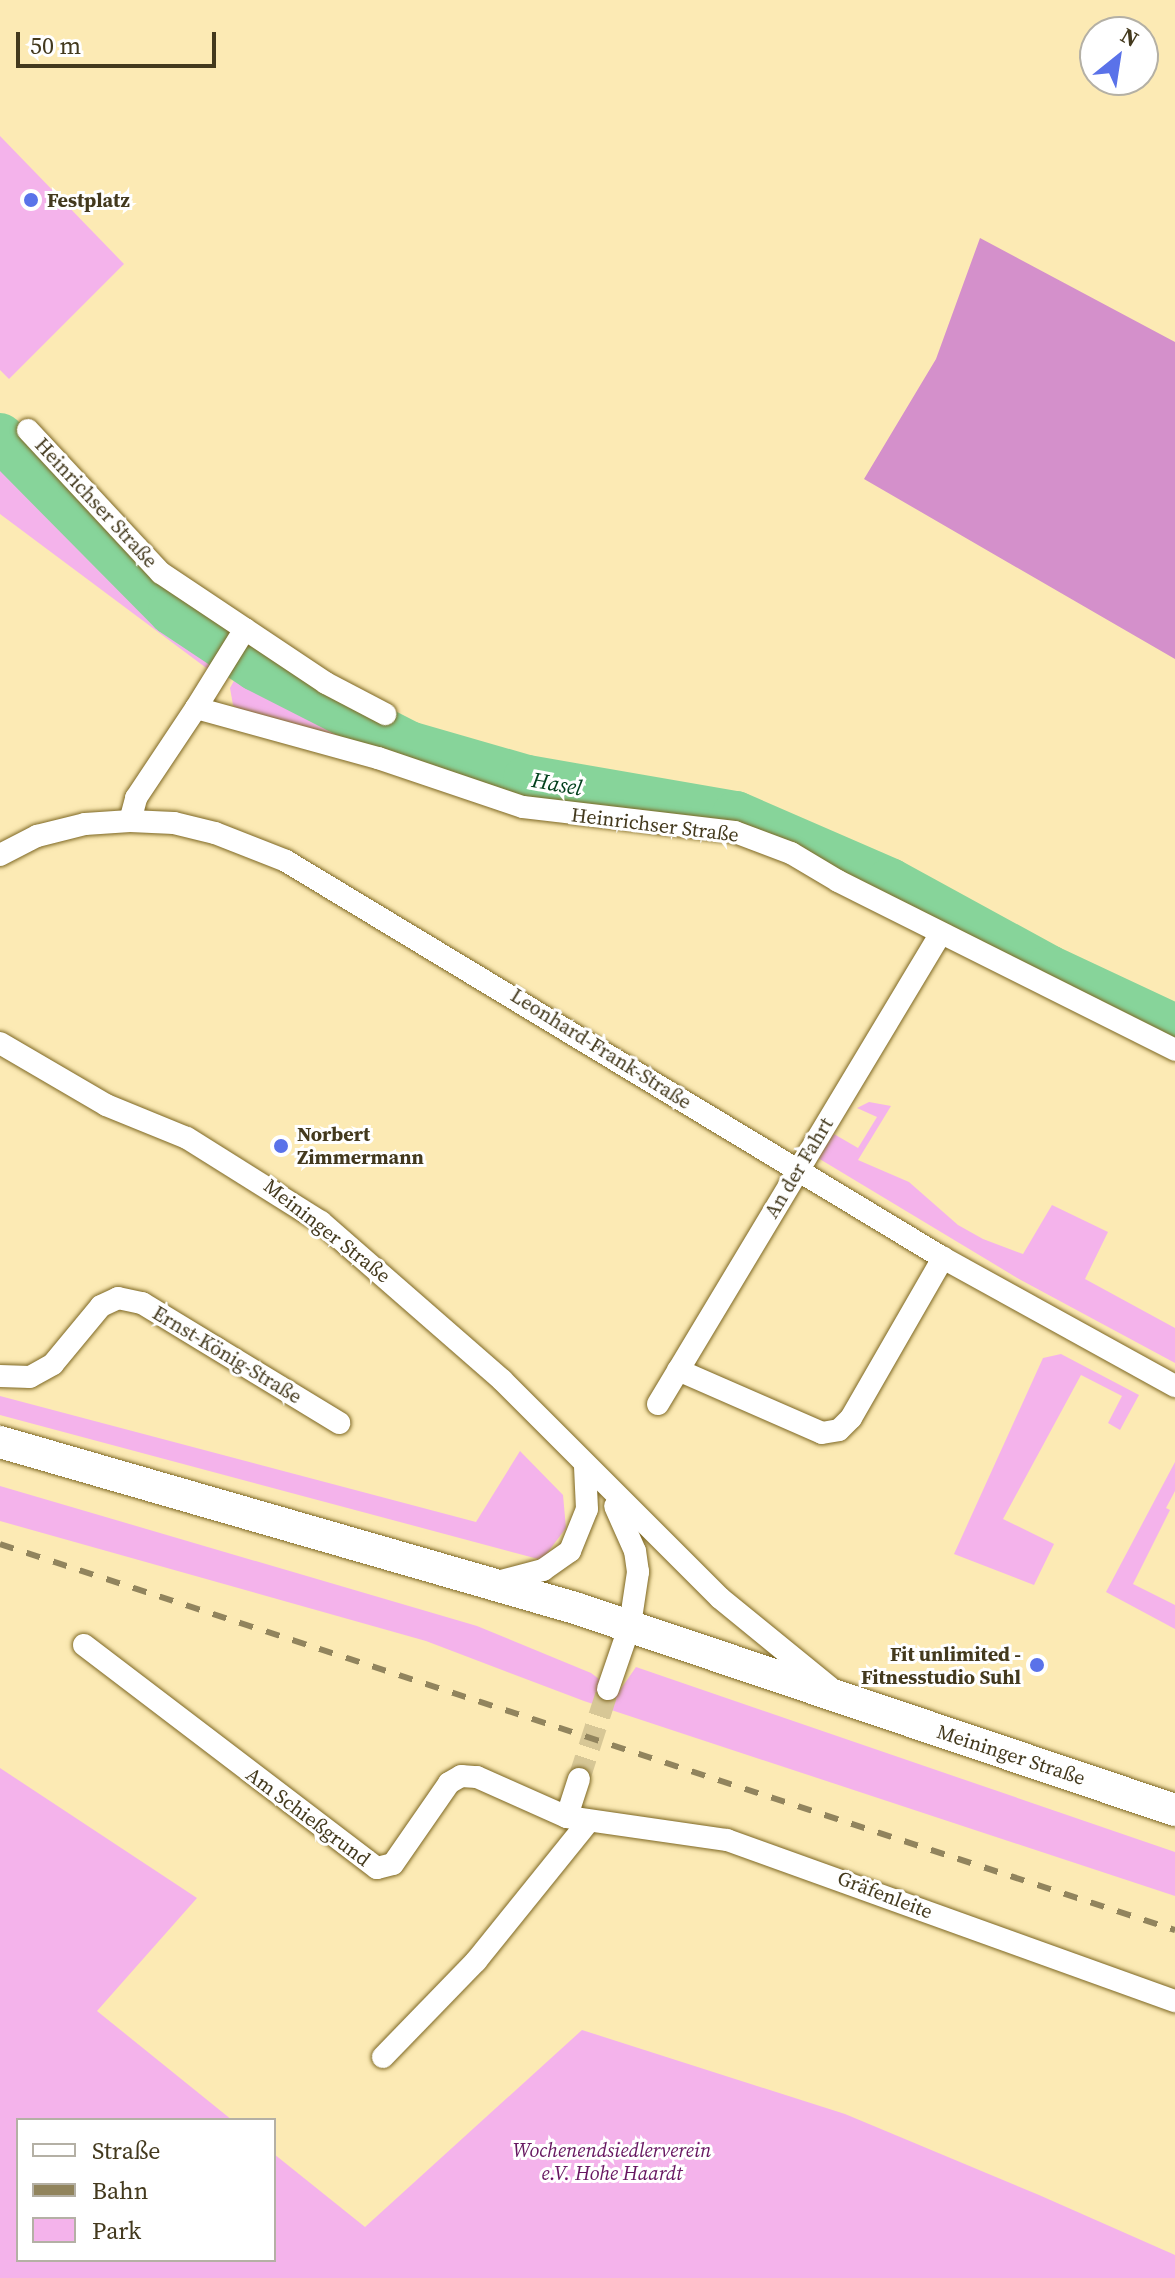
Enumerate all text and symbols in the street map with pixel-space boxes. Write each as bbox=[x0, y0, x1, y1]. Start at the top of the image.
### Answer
scale bar bbox=[20, 16, 220, 66]
north arrow bbox=[1079, 16, 1159, 96]
text: N bbox=[1116, 20, 1144, 54]
text: 50 m bbox=[30, 29, 81, 62]
place label: Festplatz bbox=[47, 188, 130, 212]
marker: Festplatz bbox=[22, 191, 40, 209]
street label: Heinrichser Straße bbox=[30, 433, 162, 573]
water label: Hasel bbox=[530, 767, 584, 801]
street label: Heinrichser Straße bbox=[570, 803, 740, 847]
street label: Leonhard-Frank-Straße bbox=[506, 984, 696, 1114]
street label: An der Fahrt bbox=[760, 1113, 838, 1223]
place label: Norbert Zimmermann bbox=[297, 1122, 424, 1169]
marker: Norbert Zimmermann bbox=[272, 1137, 290, 1155]
street label: Meininger Straße bbox=[259, 1174, 395, 1288]
street label: Ernst-König-Straße bbox=[148, 1301, 306, 1409]
place label: Fit unlimited - Fitnesstudio Suhl bbox=[861, 1642, 1021, 1689]
marker: Fit unlimited - Fitnesstudio Suhl bbox=[1028, 1656, 1046, 1674]
street label: Meininger Straße bbox=[934, 1720, 1088, 1790]
street label: Am Schießgrund bbox=[241, 1762, 375, 1872]
street label: Gräfenleite bbox=[834, 1866, 936, 1924]
legend bbox=[16, 2118, 276, 2262]
text: Straße bbox=[92, 2134, 160, 2167]
park label: Wochenendsiedlerverein e.V. Hohe Haardt bbox=[513, 2138, 711, 2185]
text: Bahn bbox=[92, 2174, 148, 2207]
text: Park bbox=[92, 2214, 141, 2247]

